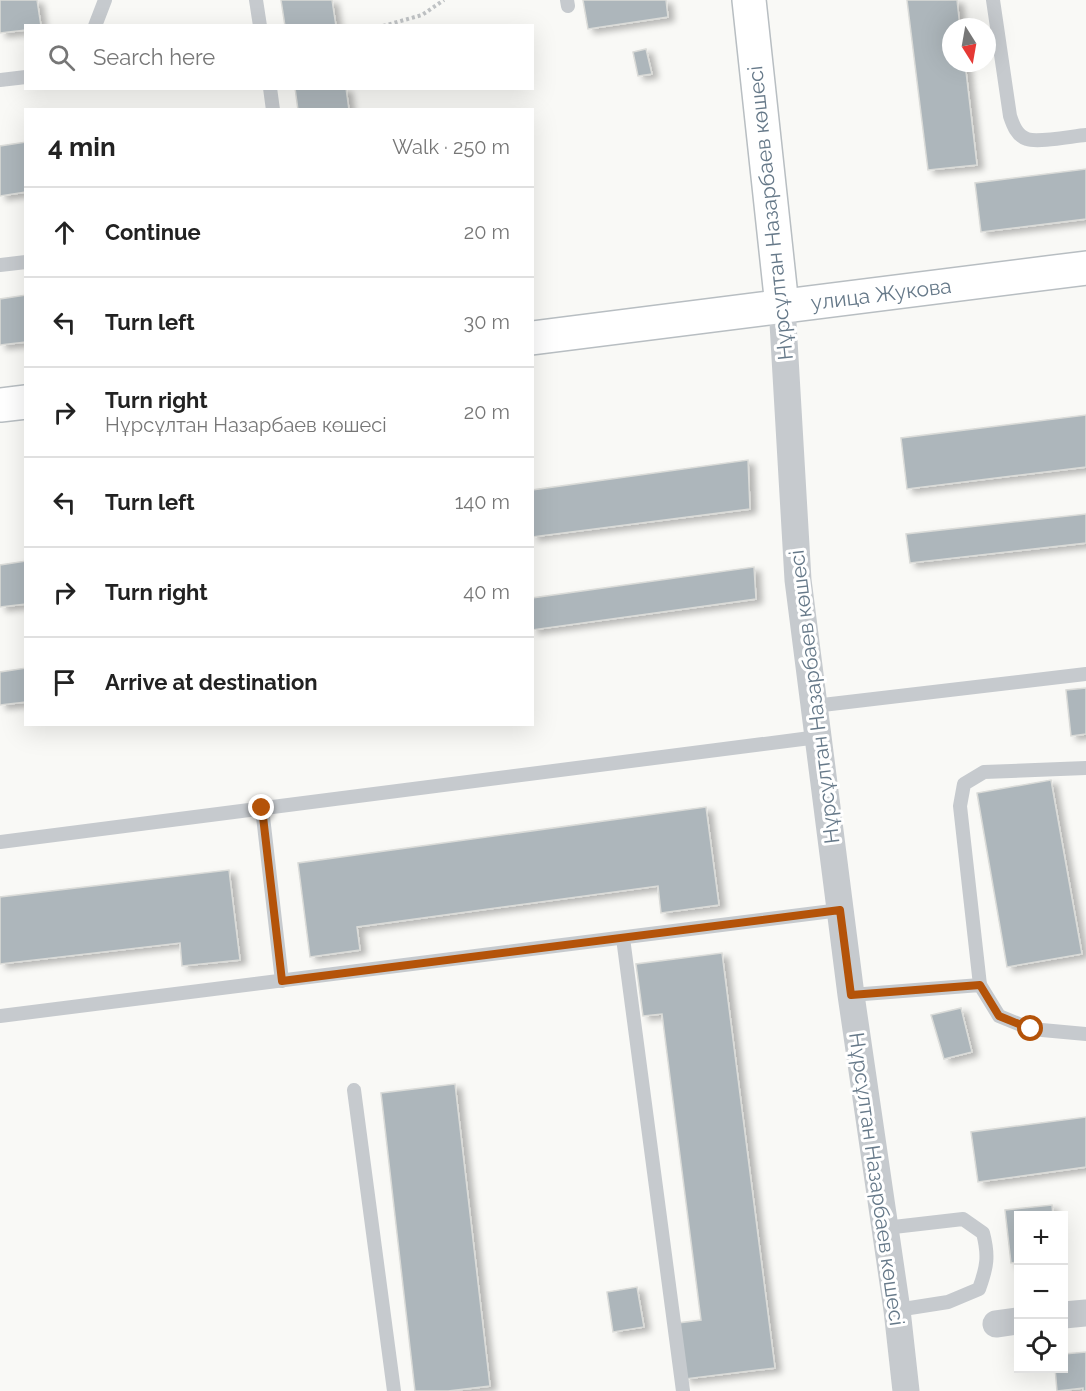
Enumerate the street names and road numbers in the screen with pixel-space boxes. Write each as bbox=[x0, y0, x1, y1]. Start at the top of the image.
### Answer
street label: Нұрсұлтан Назарбаев көшесі bbox=[742, 65, 798, 361]
street label: улица Жукова bbox=[809, 273, 953, 315]
street label: Нұрсұлтан Назарбаев көшесі bbox=[784, 549, 844, 845]
street label: Нұрсұлтан Назарбаев көшесі bbox=[844, 1031, 910, 1327]

